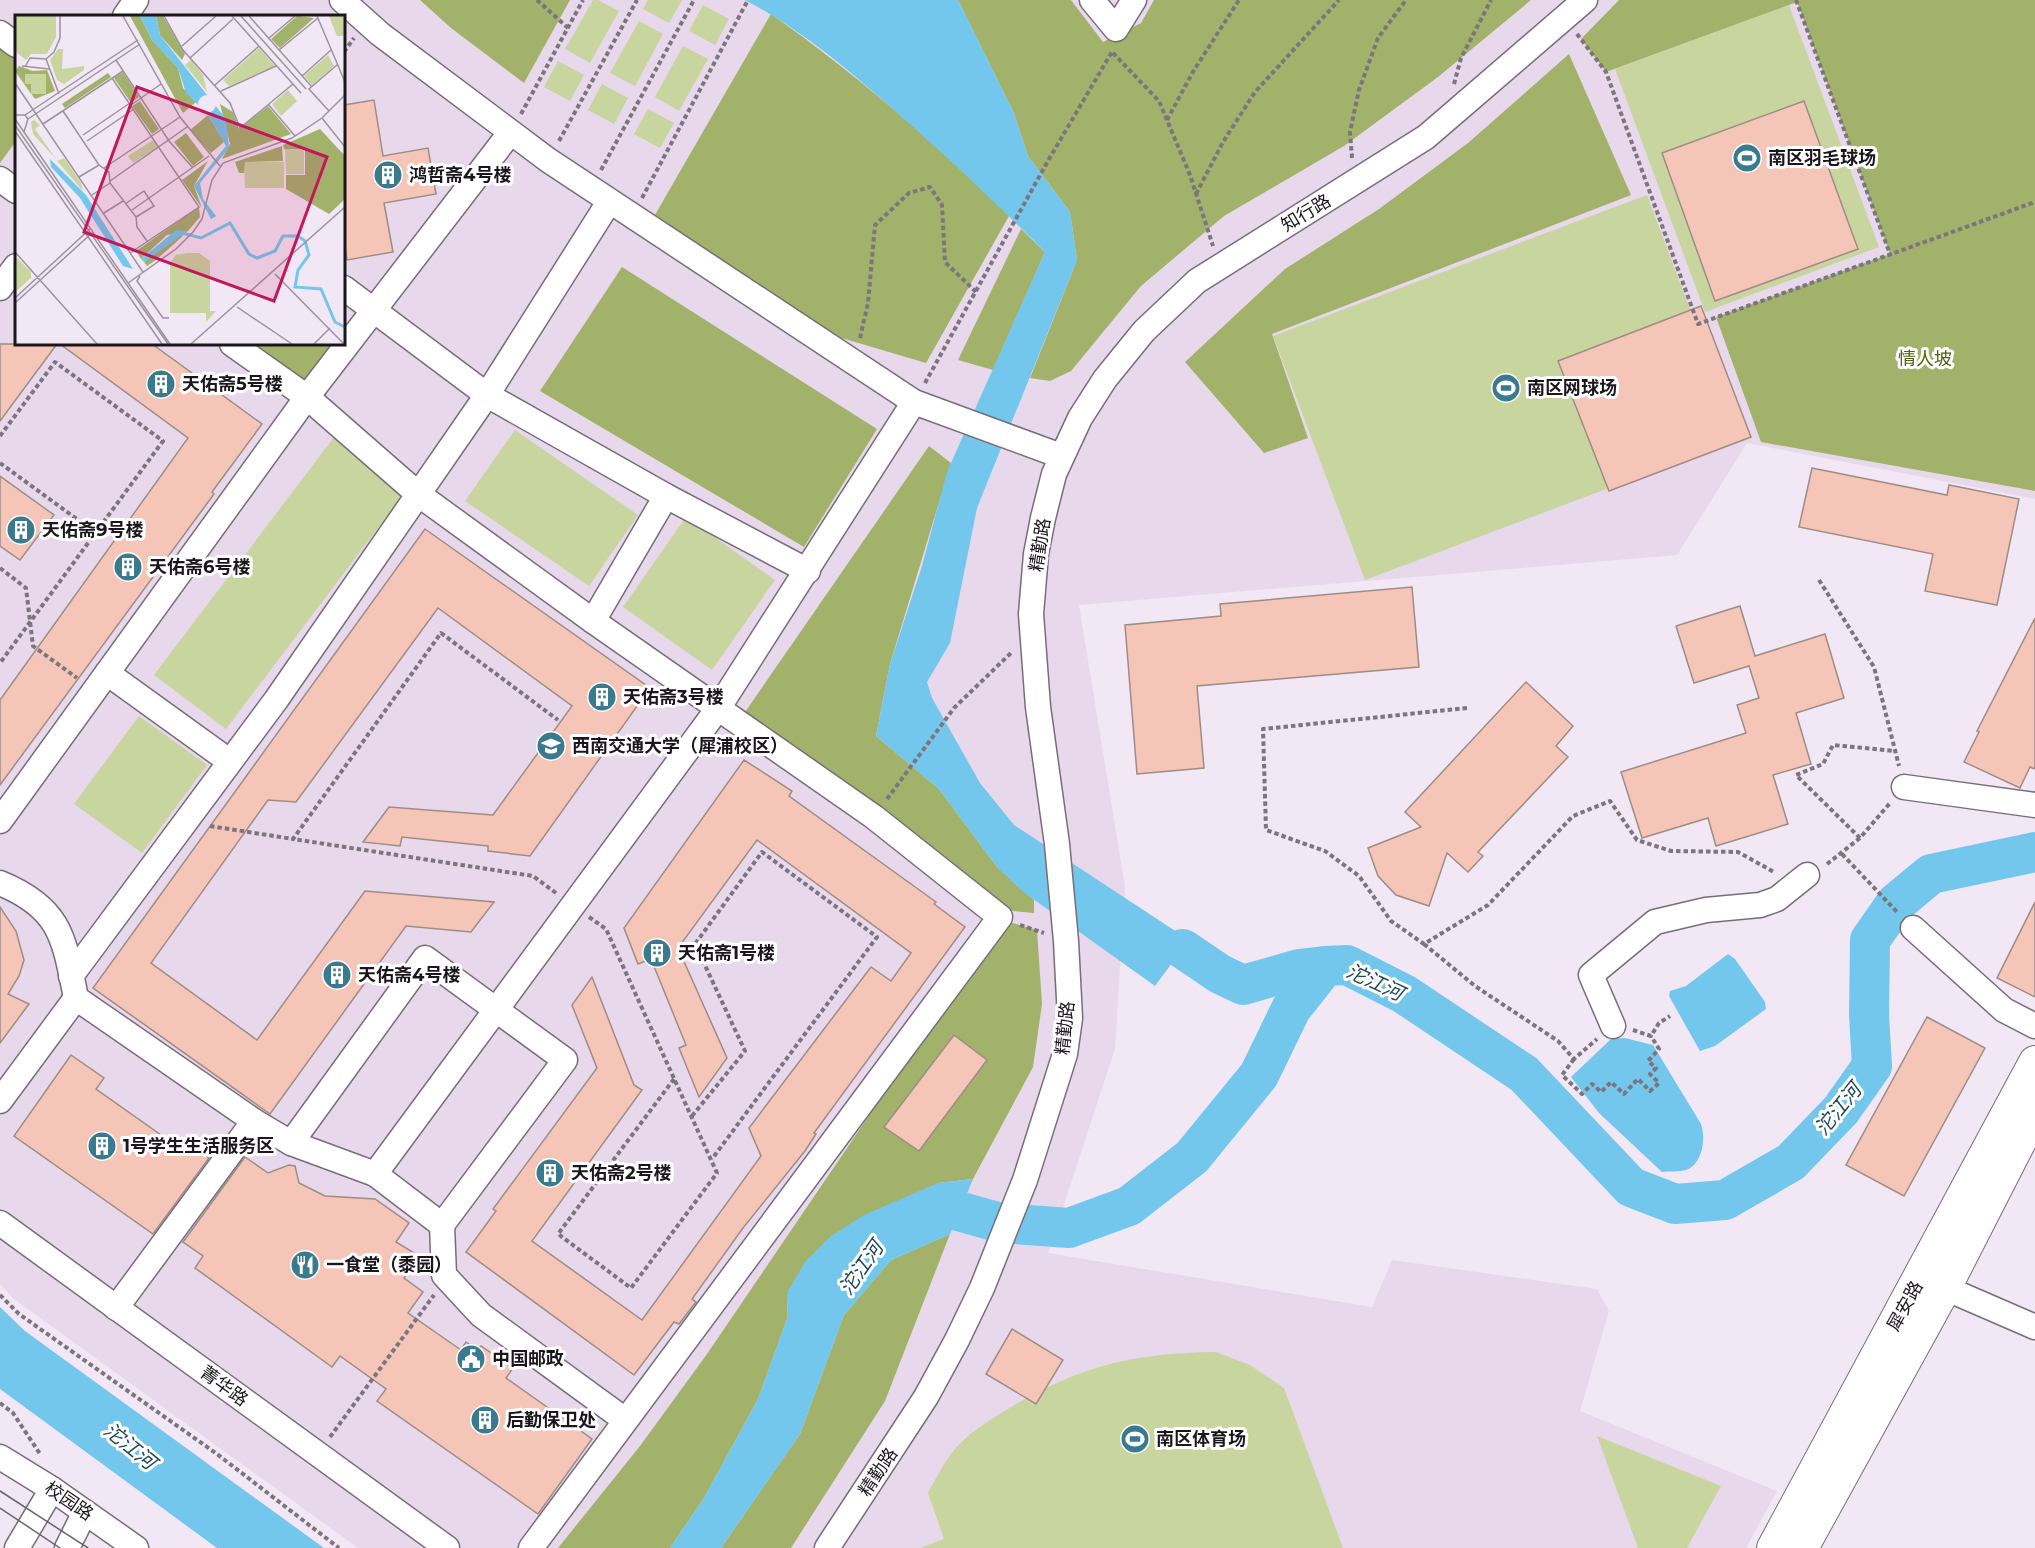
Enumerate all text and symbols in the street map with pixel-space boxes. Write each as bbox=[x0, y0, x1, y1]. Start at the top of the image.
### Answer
inset map bbox=[15, 15, 345, 345]
sports icon: 南区羽毛球场 bbox=[1731, 142, 1763, 174]
place label: 南区羽毛球场 bbox=[1768, 147, 1876, 169]
building icon: 鸿哲斋4号楼 bbox=[372, 159, 404, 191]
place label: 鸿哲斋4号楼 bbox=[409, 164, 511, 186]
street label: 知行路 bbox=[1277, 190, 1335, 236]
park label: 情人坡 bbox=[1898, 348, 1952, 370]
building icon: 天佑斋5号楼 bbox=[145, 368, 177, 400]
sports icon: 南区网球场 bbox=[1490, 372, 1522, 404]
place label: 天佑斋5号楼 bbox=[182, 373, 283, 395]
place label: 南区网球场 bbox=[1527, 377, 1617, 399]
building icon: 天佑斋9号楼 bbox=[5, 514, 37, 546]
street label: 精勤路 bbox=[1025, 517, 1055, 573]
place label: 天佑斋9号楼 bbox=[42, 519, 143, 541]
building icon: 天佑斋6号楼 bbox=[112, 551, 144, 583]
place label: 天佑斋6号楼 bbox=[149, 556, 250, 578]
building icon: 天佑斋3号楼 bbox=[586, 681, 618, 713]
place label: 天佑斋3号楼 bbox=[623, 686, 724, 708]
school or university icon: 西南交通大学（犀浦校区） bbox=[535, 730, 567, 762]
place label: 西南交通大学（犀浦校区） bbox=[572, 735, 788, 757]
building icon: 天佑斋1号楼 bbox=[641, 937, 673, 969]
place label: 天佑斋1号楼 bbox=[678, 942, 775, 964]
water label: 沱江河 bbox=[1343, 958, 1411, 1007]
building icon: 天佑斋4号楼 bbox=[321, 959, 353, 991]
place label: 天佑斋4号楼 bbox=[358, 964, 460, 986]
street label: 精勤路 bbox=[1051, 1000, 1079, 1056]
water label: 沱江河 bbox=[1810, 1075, 1869, 1140]
building icon: 1号学生生活服务区 bbox=[86, 1130, 118, 1162]
place label: 1号学生生活服务区 bbox=[123, 1135, 274, 1157]
building icon: 天佑斋2号楼 bbox=[534, 1157, 566, 1189]
place label: 天佑斋2号楼 bbox=[571, 1162, 672, 1184]
water label: 沱江河 bbox=[834, 1233, 890, 1299]
restaurant icon: 一食堂（黍园） bbox=[289, 1249, 321, 1281]
place label: 一食堂（黍园） bbox=[326, 1254, 452, 1276]
street label: 犀安路 bbox=[1882, 1277, 1928, 1335]
public building icon: 中国邮政 bbox=[455, 1343, 487, 1375]
place label: 中国邮政 bbox=[492, 1348, 564, 1370]
street label: 菁华路 bbox=[196, 1361, 252, 1411]
building icon: 后勤保卫处 bbox=[469, 1404, 501, 1436]
place label: 后勤保卫处 bbox=[506, 1409, 596, 1431]
water label: 沱江河 bbox=[99, 1418, 164, 1477]
sports icon: 南区体育场 bbox=[1119, 1423, 1151, 1455]
place label: 南区体育场 bbox=[1156, 1428, 1246, 1450]
street label: 精勤路 bbox=[854, 1443, 902, 1501]
street label: 校园路 bbox=[40, 1477, 98, 1525]

